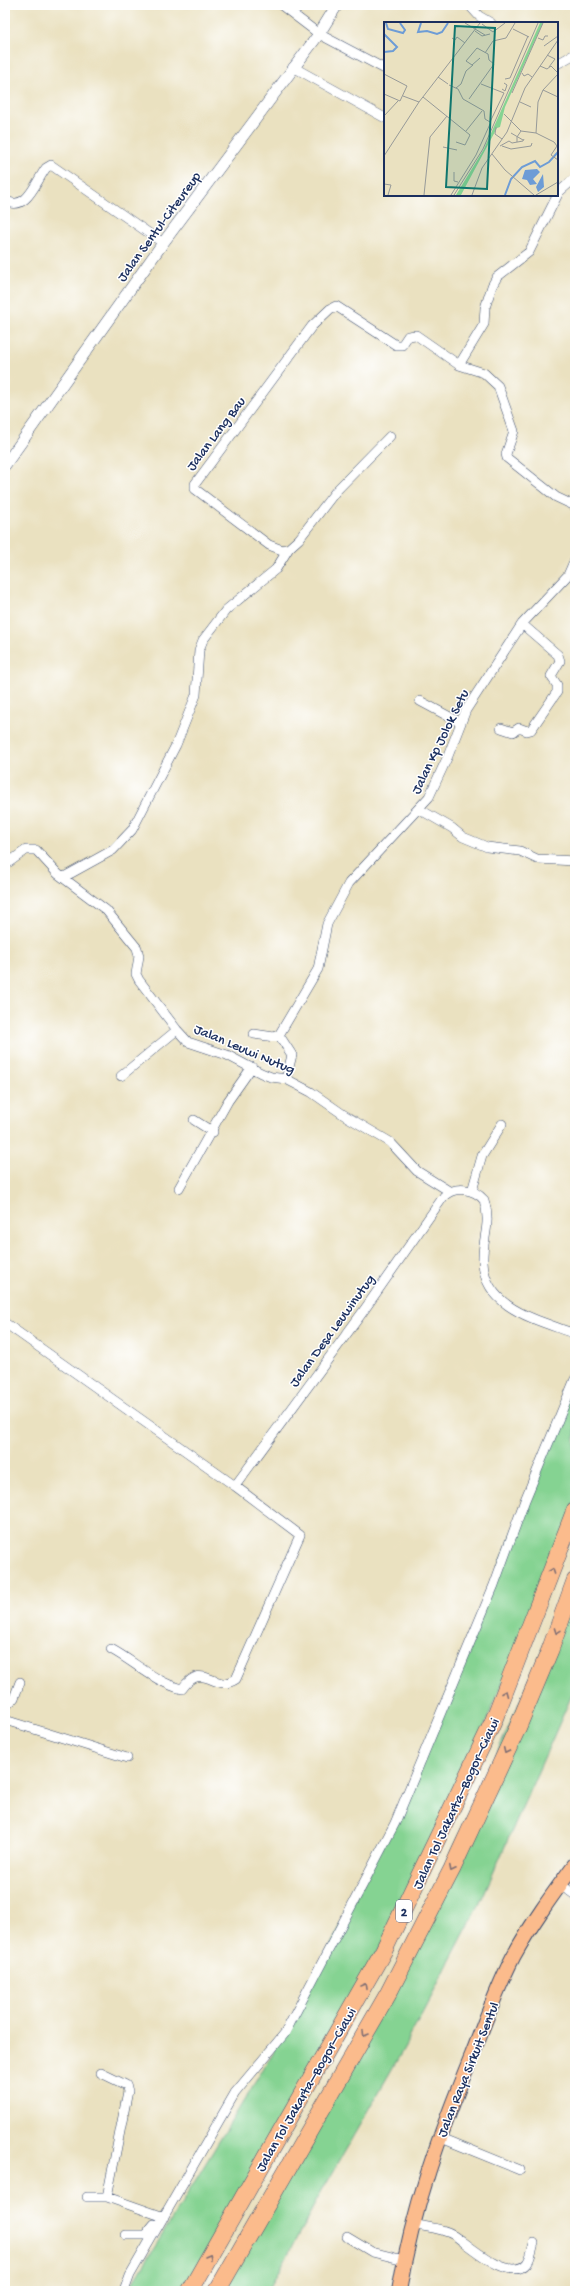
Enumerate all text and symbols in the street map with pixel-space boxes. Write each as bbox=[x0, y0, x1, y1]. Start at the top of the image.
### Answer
inset map bbox=[384, 22, 558, 196]
street label: Jalan Sentul-Citeureup bbox=[114, 169, 206, 286]
street label: Jalan Lang Bau bbox=[184, 394, 251, 475]
street label: Jalan Kp Jolok Setu bbox=[409, 687, 474, 797]
street label: Jalan Leuwi Nutug bbox=[191, 1021, 297, 1079]
street label: Jalan Desa Leuwinutug bbox=[287, 1272, 380, 1391]
one-way arrow bbox=[548, 1568, 556, 1575]
one-way arrow bbox=[553, 1628, 561, 1635]
one-way arrow bbox=[501, 1689, 509, 1696]
street label: Jalan Tol Jakarta–Bogor–Ciawi bbox=[410, 1716, 504, 1892]
one-way arrow bbox=[503, 1747, 511, 1754]
one-way arrow bbox=[449, 1865, 456, 1872]
road number: 2 bbox=[396, 1900, 412, 1922]
one-way arrow bbox=[359, 1983, 366, 1990]
street label: Jalan Raya Sirkuit Sentul bbox=[434, 2000, 504, 2140]
street label: Jalan Tol Jakarta–Bogor–Ciawi bbox=[253, 2005, 361, 2175]
one-way arrow bbox=[363, 2030, 370, 2037]
one-way arrow bbox=[204, 2254, 212, 2261]

